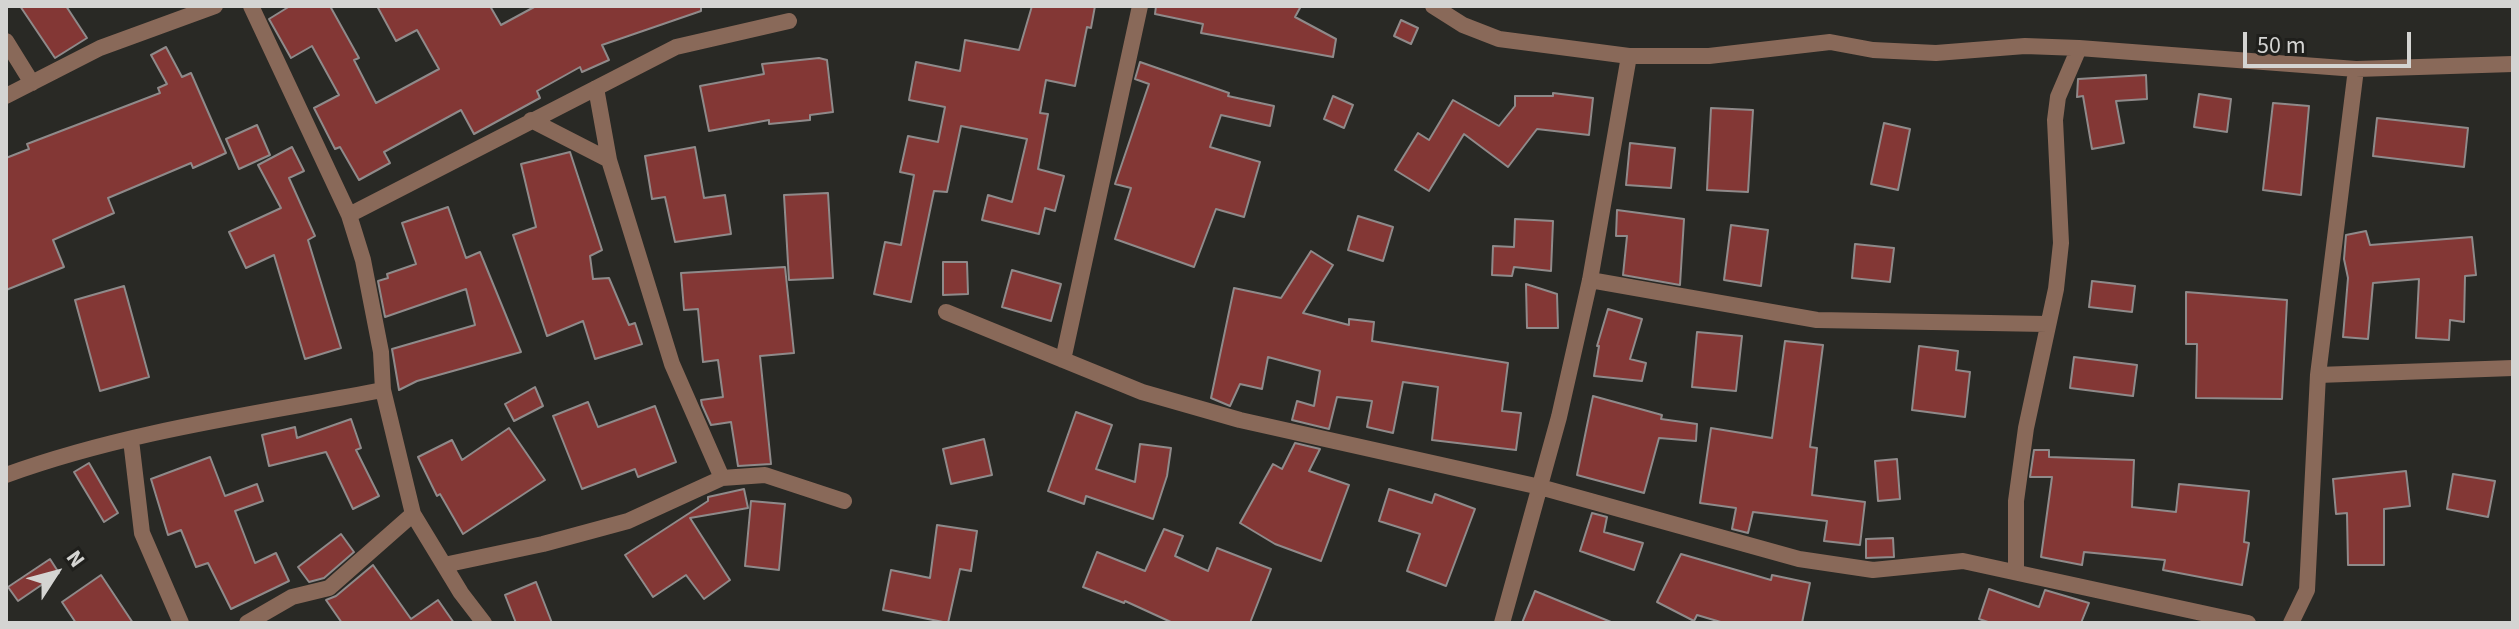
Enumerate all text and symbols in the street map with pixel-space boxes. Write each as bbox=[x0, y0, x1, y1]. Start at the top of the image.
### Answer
scale bar bbox=[2247, 16, 2415, 66]
text: 50 m bbox=[2257, 28, 2306, 63]
north arrow bbox=[16, 533, 96, 613]
text: N bbox=[58, 544, 93, 574]

